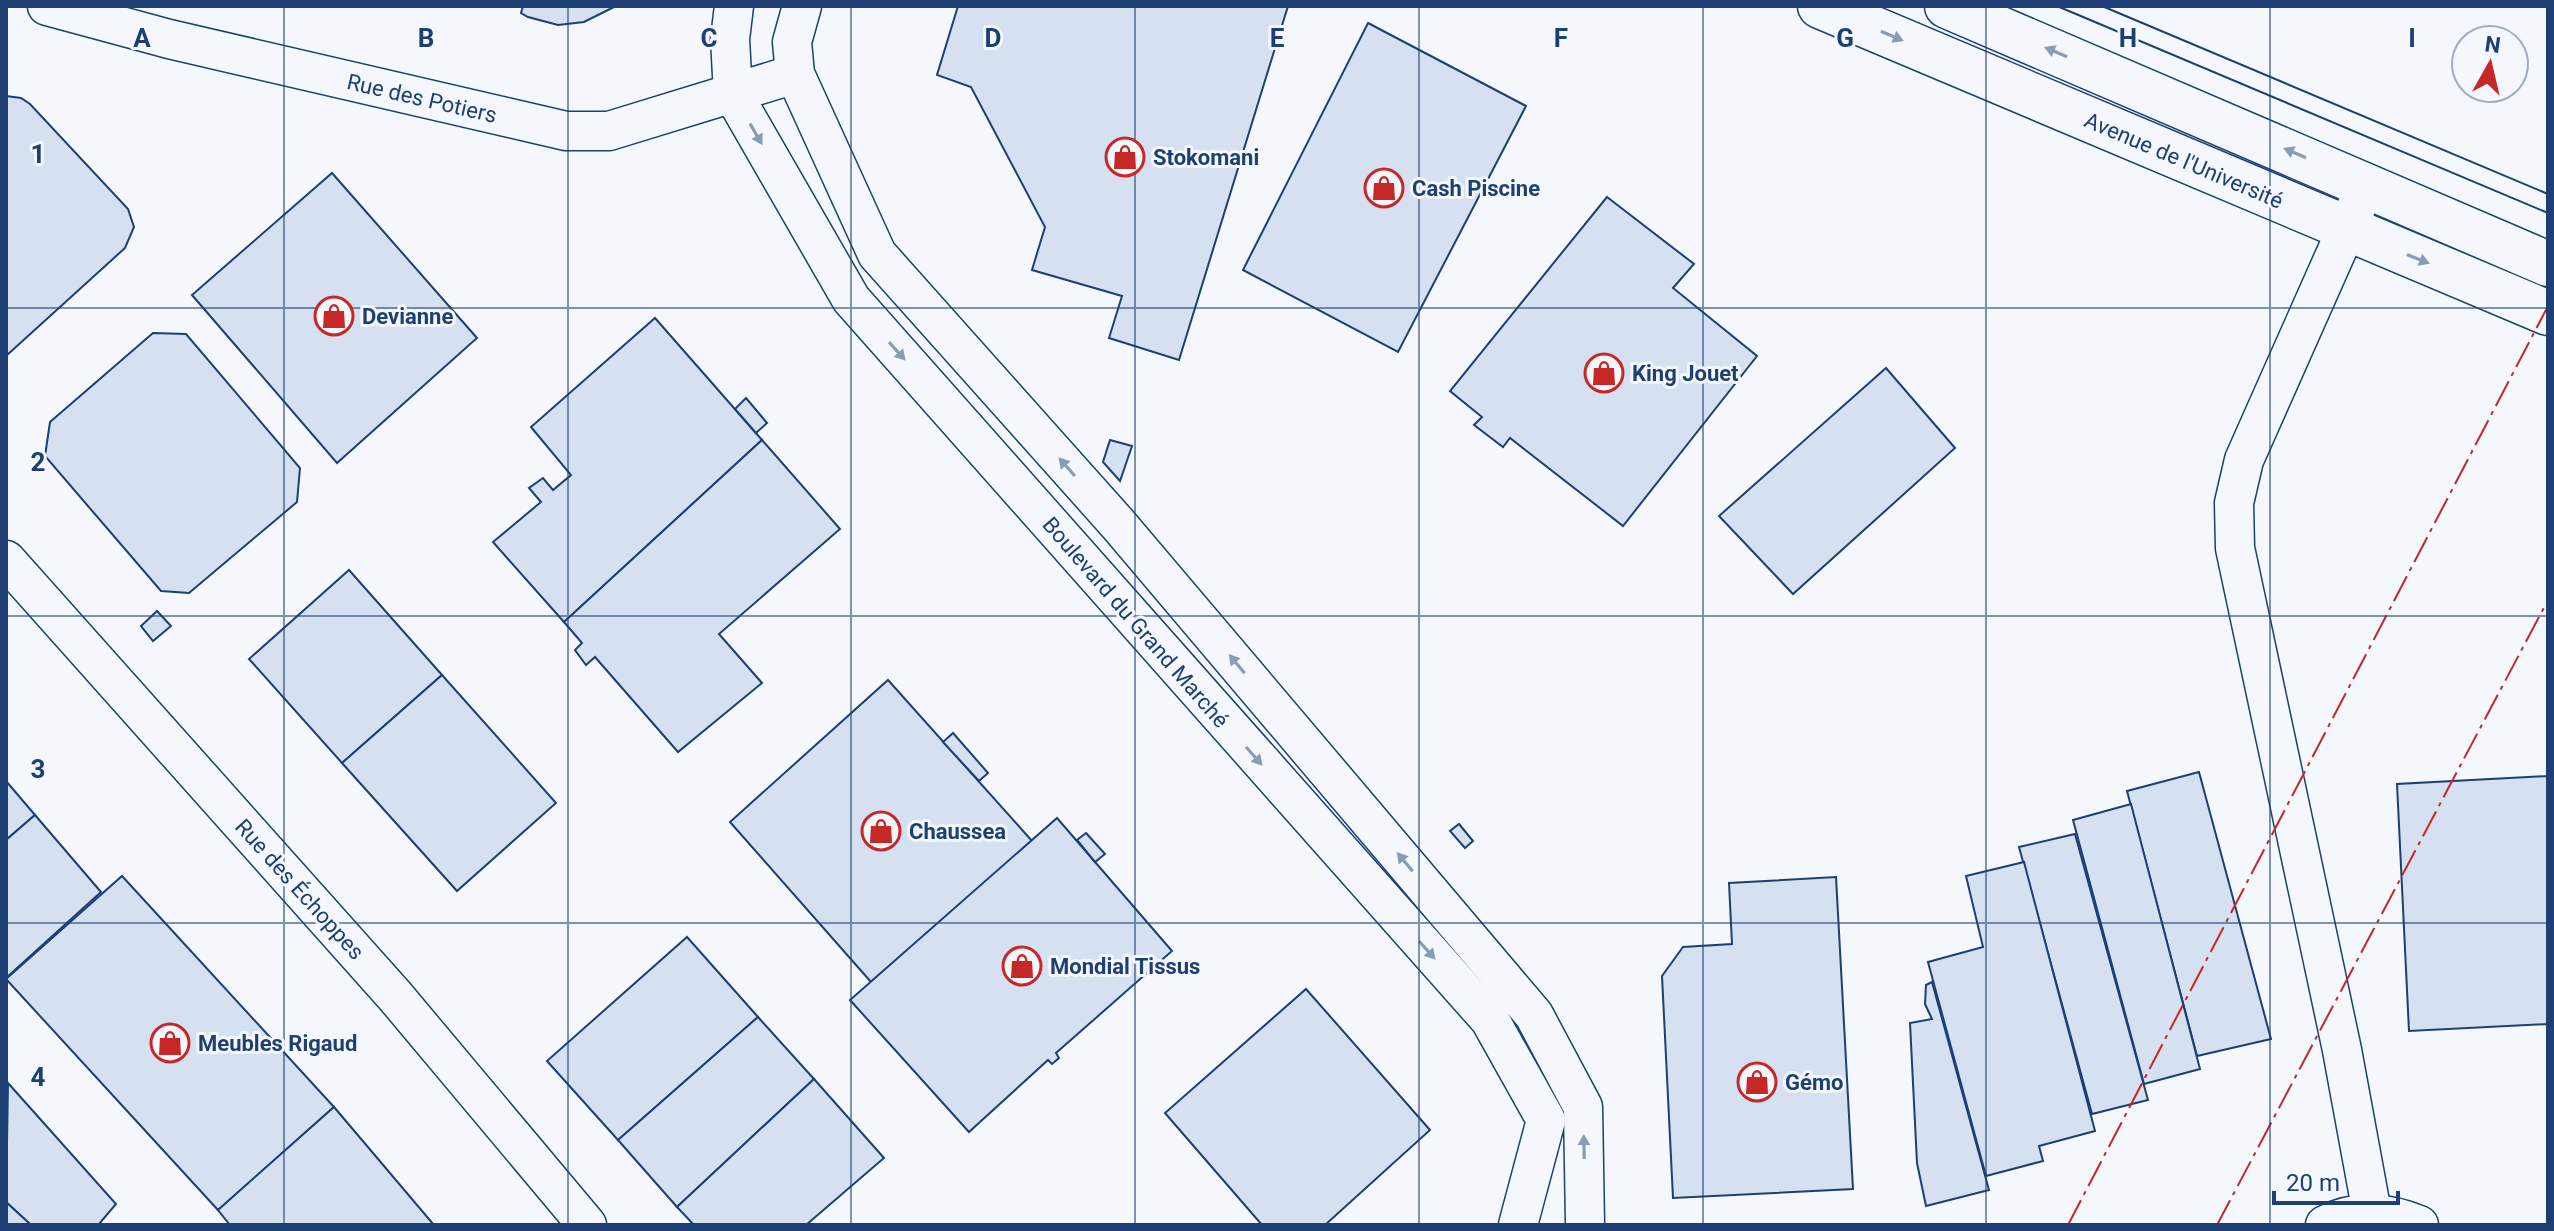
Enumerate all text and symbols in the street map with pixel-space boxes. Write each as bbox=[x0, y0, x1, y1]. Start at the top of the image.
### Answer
text: A bbox=[133, 23, 151, 53]
text: B bbox=[418, 23, 434, 53]
text: C bbox=[700, 23, 718, 53]
text: D bbox=[985, 23, 1001, 53]
text: E bbox=[1270, 23, 1285, 53]
text: F bbox=[1554, 23, 1568, 53]
text: G bbox=[1836, 23, 1854, 53]
text: H bbox=[2119, 23, 2137, 53]
text: I bbox=[2408, 23, 2416, 53]
north arrow bbox=[2450, 24, 2530, 104]
one-way arrow bbox=[1880, 30, 1904, 43]
text: N bbox=[2483, 31, 2502, 58]
one-way arrow bbox=[2044, 46, 2068, 59]
street label: Rue des Potiers bbox=[345, 69, 499, 128]
street label: Avenue de l'Université bbox=[2081, 107, 2287, 214]
one-way arrow bbox=[749, 122, 763, 145]
shop icon: Stokomani bbox=[1104, 136, 1146, 178]
text: 1 bbox=[31, 139, 45, 169]
place label: Stokomani bbox=[1153, 145, 1259, 170]
one-way arrow bbox=[2284, 147, 2307, 160]
shop icon: Cash Piscine bbox=[1363, 167, 1405, 209]
place label: Cash Piscine bbox=[1412, 176, 1540, 201]
one-way arrow bbox=[2406, 253, 2430, 266]
shop icon: Devianne bbox=[313, 295, 355, 337]
place label: Devianne bbox=[362, 304, 453, 329]
one-way arrow bbox=[887, 341, 905, 360]
shop icon: King Jouet bbox=[1583, 352, 1625, 394]
place label: King Jouet bbox=[1632, 361, 1739, 386]
text: 2 bbox=[31, 447, 45, 477]
one-way arrow bbox=[1059, 458, 1077, 477]
street label: Boulevard du Grand Marché bbox=[1037, 512, 1234, 733]
one-way arrow bbox=[1229, 655, 1246, 675]
one-way arrow bbox=[1244, 746, 1262, 766]
text: 3 bbox=[31, 754, 45, 784]
shop icon: Chaussea bbox=[860, 810, 902, 852]
street label: Rue des Échoppes bbox=[230, 814, 369, 965]
place label: Chaussea bbox=[909, 819, 1006, 844]
one-way arrow bbox=[1397, 853, 1414, 873]
one-way arrow bbox=[1417, 940, 1435, 959]
shop icon: Mondial Tissus bbox=[1001, 945, 1043, 987]
place label: Mondial Tissus bbox=[1050, 954, 1200, 979]
shop icon: Meubles Rigaud bbox=[149, 1022, 191, 1064]
place label: Meubles Rigaud bbox=[198, 1031, 357, 1056]
shop icon: Gémo bbox=[1736, 1061, 1778, 1103]
text: 4 bbox=[31, 1062, 46, 1092]
place label: Gémo bbox=[1785, 1070, 1843, 1095]
one-way arrow bbox=[1578, 1134, 1590, 1159]
scale bar bbox=[2274, 1155, 2398, 1205]
text: 20 m bbox=[2286, 1169, 2340, 1197]

